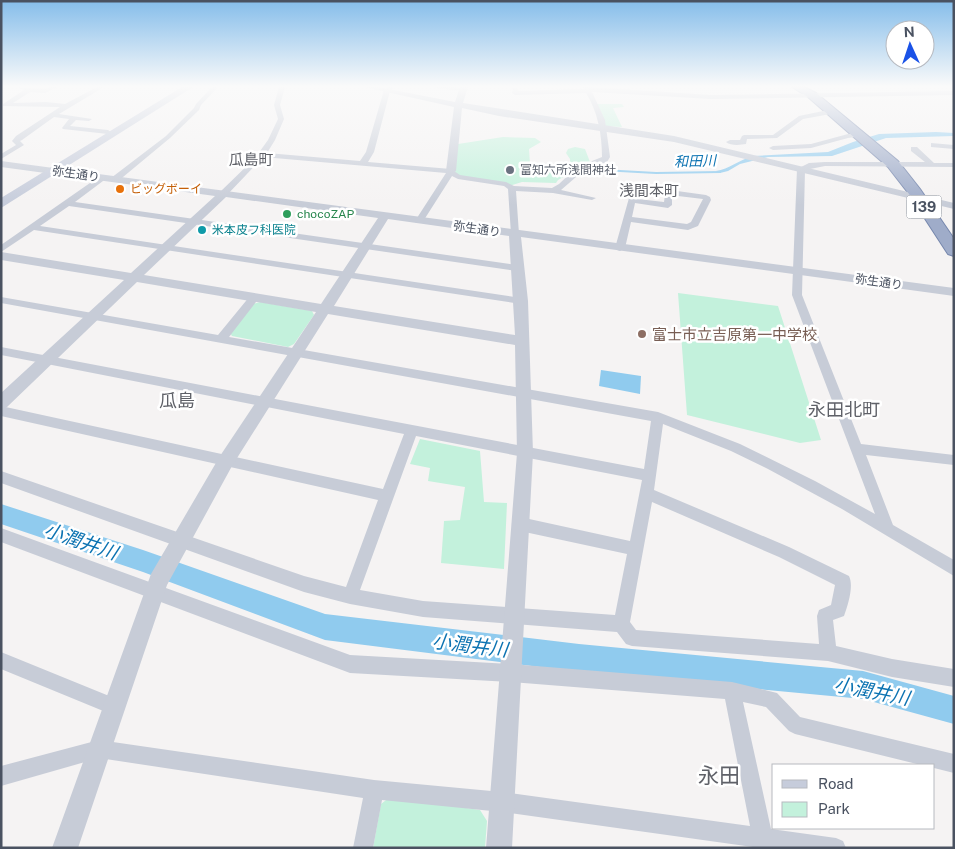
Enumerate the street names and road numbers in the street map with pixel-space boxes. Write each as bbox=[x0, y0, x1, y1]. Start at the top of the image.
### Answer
street label: 弥生通り bbox=[51, 164, 101, 184]
road number: 139 bbox=[906, 196, 942, 218]
street label: 弥生通り bbox=[452, 219, 502, 239]
street label: 弥生通り bbox=[854, 272, 904, 292]

